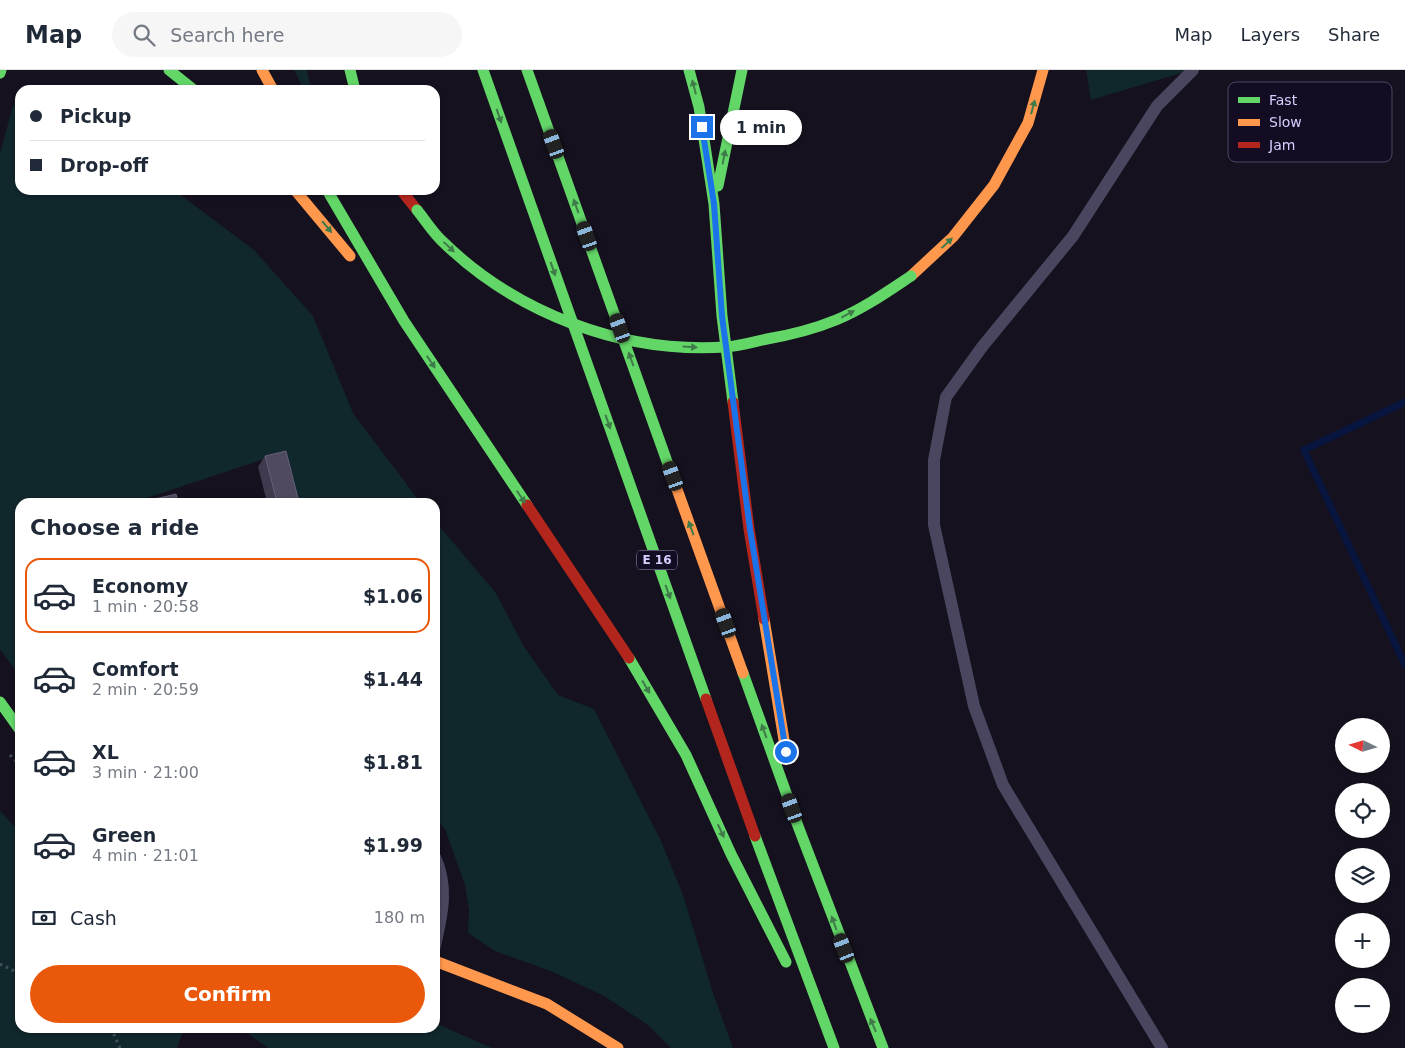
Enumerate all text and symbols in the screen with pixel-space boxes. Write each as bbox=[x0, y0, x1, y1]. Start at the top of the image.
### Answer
search box bbox=[112, 12, 462, 57]
text: Map bbox=[25, 21, 82, 49]
icon: search bbox=[130, 21, 158, 49]
text: Search here bbox=[170, 24, 284, 46]
text: Map bbox=[1174, 24, 1212, 45]
text: Layers bbox=[1240, 24, 1300, 45]
text: Share bbox=[1328, 24, 1380, 45]
one-way arrow bbox=[690, 80, 698, 95]
legend bbox=[1228, 82, 1392, 162]
text: Fast bbox=[1269, 92, 1298, 108]
one-way arrow bbox=[1029, 99, 1037, 114]
text: Pickup bbox=[60, 105, 131, 127]
one-way arrow bbox=[495, 109, 503, 124]
callout: 1 min bbox=[720, 110, 802, 144]
text: Slow bbox=[1269, 114, 1302, 130]
route end bbox=[691, 116, 713, 138]
text: 1 min bbox=[736, 118, 786, 137]
car bbox=[541, 127, 566, 161]
text: Jam bbox=[1268, 137, 1295, 153]
one-way arrow bbox=[720, 148, 728, 164]
text: Drop-off bbox=[60, 154, 148, 176]
one-way arrow bbox=[572, 198, 580, 213]
car bbox=[575, 219, 598, 253]
one-way arrow bbox=[321, 221, 332, 234]
one-way arrow bbox=[940, 237, 952, 249]
one-way arrow bbox=[442, 241, 454, 253]
one-way arrow bbox=[550, 262, 558, 277]
one-way arrow bbox=[841, 310, 855, 318]
car bbox=[607, 311, 632, 345]
one-way arrow bbox=[683, 344, 699, 352]
one-way arrow bbox=[627, 351, 635, 366]
one-way arrow bbox=[426, 355, 436, 368]
one-way arrow bbox=[605, 415, 612, 430]
car bbox=[660, 459, 685, 493]
one-way arrow bbox=[517, 490, 526, 504]
text: Choose a ride bbox=[30, 515, 199, 540]
one-way arrow bbox=[687, 520, 695, 535]
road number: E 16 bbox=[637, 550, 677, 570]
icon: car bbox=[32, 573, 77, 618]
text: Economy bbox=[92, 575, 188, 597]
text: $1.06 bbox=[363, 585, 423, 607]
one-way arrow bbox=[664, 585, 672, 600]
text: 1 min · 20:58 bbox=[92, 597, 199, 616]
car bbox=[713, 606, 738, 640]
icon: car bbox=[32, 656, 77, 701]
text: Comfort bbox=[92, 658, 179, 680]
text: $1.44 bbox=[363, 668, 423, 690]
text: 2 min · 20:59 bbox=[92, 680, 199, 699]
one-way arrow bbox=[641, 681, 650, 694]
north arrow bbox=[1335, 718, 1390, 772]
map controls bbox=[1335, 718, 1390, 1033]
one-way arrow bbox=[760, 723, 767, 738]
icon: car bbox=[32, 739, 77, 784]
text: XL bbox=[92, 741, 119, 763]
route start bbox=[775, 741, 797, 763]
text: $1.81 bbox=[363, 751, 423, 773]
text: 3 min · 21:00 bbox=[92, 763, 199, 782]
button: locate bbox=[1335, 783, 1390, 838]
car bbox=[779, 791, 804, 825]
icon: car bbox=[32, 822, 77, 867]
text: Green bbox=[92, 824, 156, 846]
one-way arrow bbox=[717, 824, 725, 838]
text: $1.99 bbox=[363, 834, 423, 856]
text: 4 min · 21:01 bbox=[92, 846, 199, 865]
button: layers bbox=[1335, 848, 1390, 903]
icon: cash bbox=[30, 904, 58, 932]
text: Cash bbox=[70, 907, 117, 929]
text: 180 m bbox=[374, 908, 425, 927]
button: + bbox=[1335, 913, 1390, 968]
one-way arrow bbox=[830, 915, 837, 930]
car bbox=[831, 931, 856, 965]
button: Confirm bbox=[30, 965, 425, 1023]
button: − bbox=[1335, 978, 1390, 1033]
one-way arrow bbox=[869, 1017, 877, 1032]

